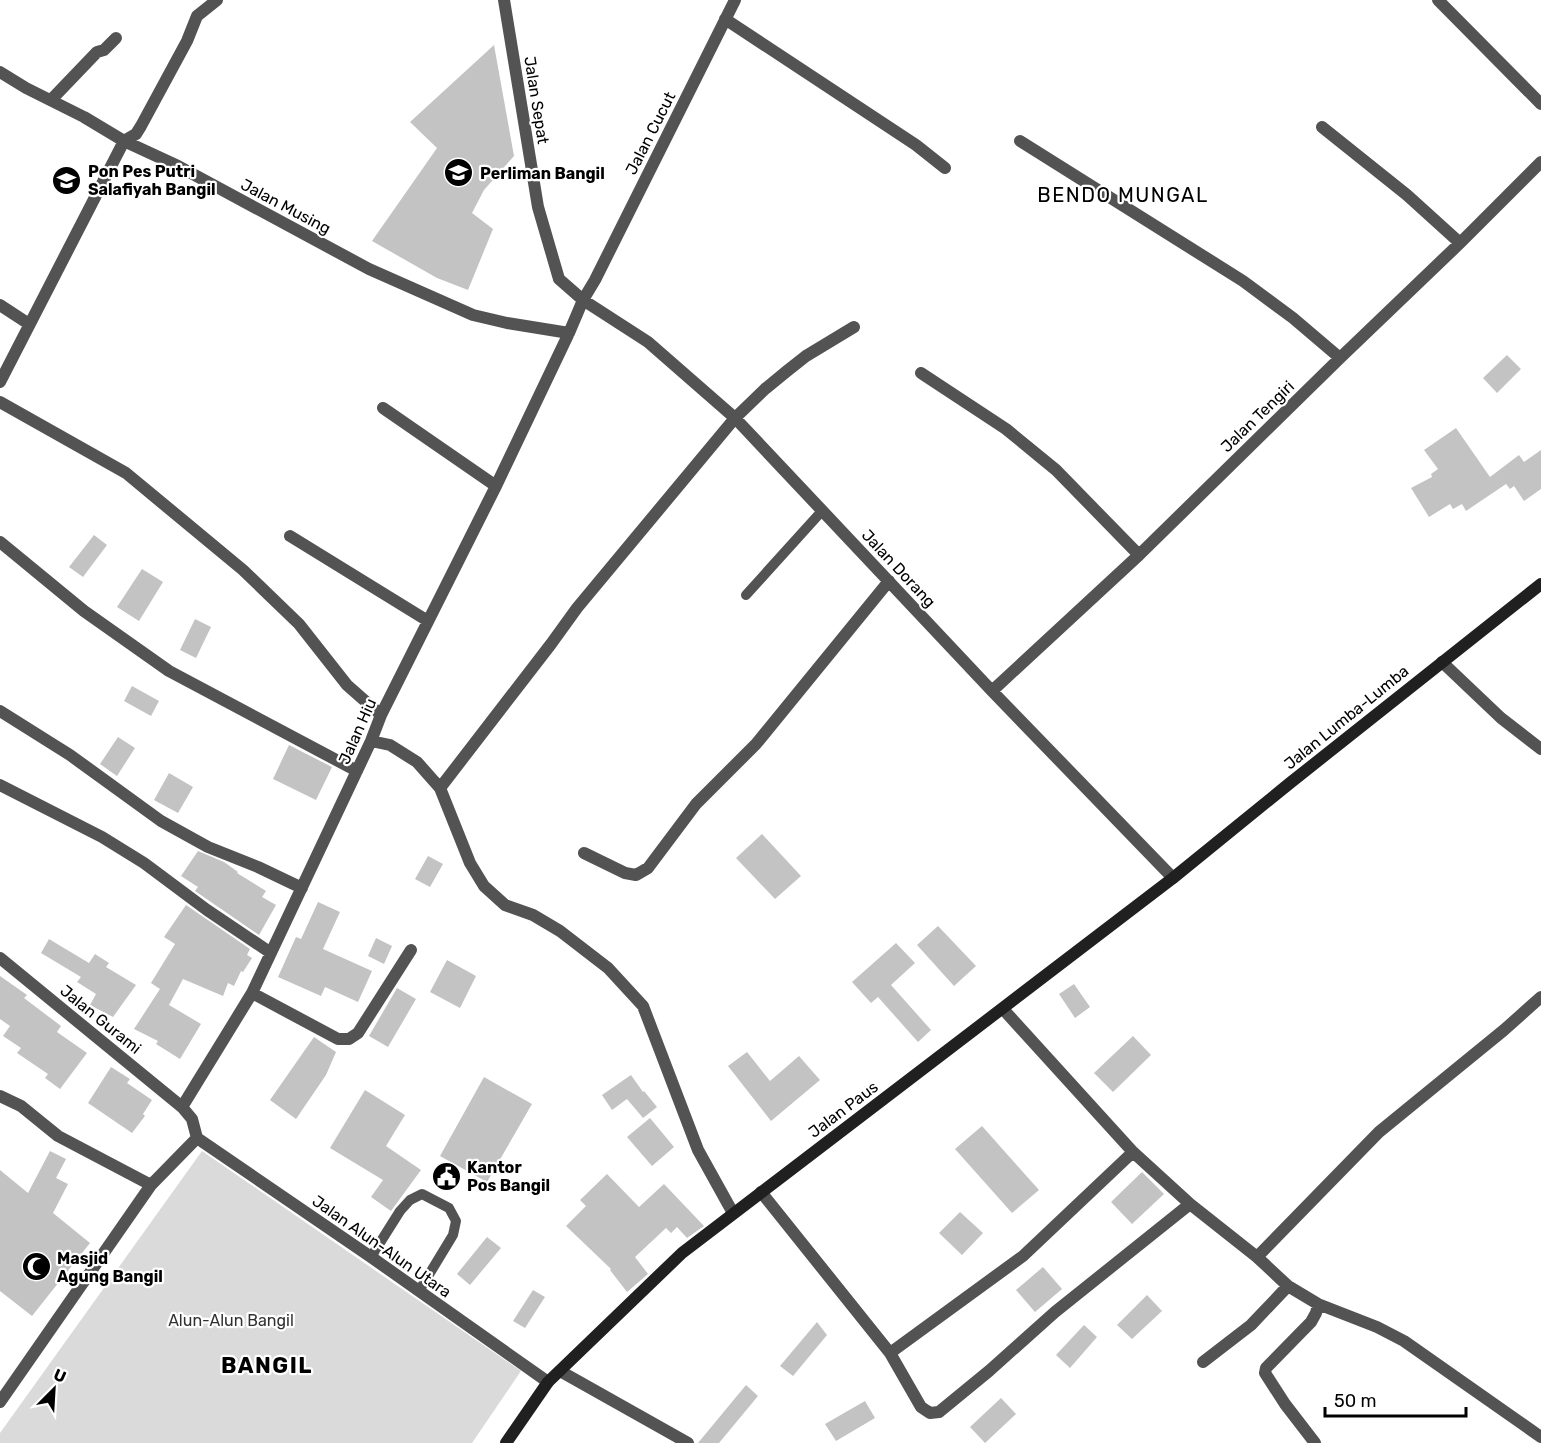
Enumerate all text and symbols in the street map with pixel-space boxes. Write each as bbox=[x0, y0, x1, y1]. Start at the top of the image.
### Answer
street label: Jalan Sepat bbox=[520, 55, 553, 145]
street label: Jalan Cucut bbox=[621, 89, 679, 178]
school or university icon: Perliman Bangil bbox=[443, 157, 475, 189]
place label: Pon Pes Putri Salafiyah Bangil bbox=[88, 162, 216, 199]
school or university icon: Pon Pes Putri Salafiyah Bangil bbox=[51, 164, 83, 196]
place label: Perliman Bangil bbox=[480, 164, 605, 183]
street label: Jalan Musing bbox=[238, 175, 334, 238]
district label: BENDO MUNGAL bbox=[1037, 183, 1209, 207]
street label: Jalan Tengiri bbox=[1217, 377, 1298, 456]
street label: Jalan Dorang bbox=[858, 525, 940, 611]
street label: Jalan Lumba-Lumba bbox=[1280, 661, 1412, 773]
street label: Jalan Hiu bbox=[335, 695, 380, 767]
street label: Jalan Gurami bbox=[56, 981, 145, 1058]
street label: Jalan Paus bbox=[805, 1077, 882, 1142]
place label: Kantor Pos Bangil bbox=[467, 1158, 550, 1195]
public building icon: Kantor Pos Bangil bbox=[430, 1160, 462, 1192]
street label: Jalan Alun-Alun Utara bbox=[309, 1191, 455, 1302]
place label: Masjid Agung Bangil bbox=[57, 1249, 163, 1286]
mosque icon: Masjid Agung Bangil bbox=[20, 1251, 52, 1283]
park label: Alun-Alun Bangil bbox=[168, 1311, 294, 1330]
district label: BANGIL bbox=[221, 1352, 313, 1379]
north arrow bbox=[24, 1359, 84, 1419]
text: U bbox=[51, 1365, 69, 1387]
scale bar bbox=[1325, 1380, 1466, 1418]
text: 50 m bbox=[1334, 1390, 1377, 1412]

